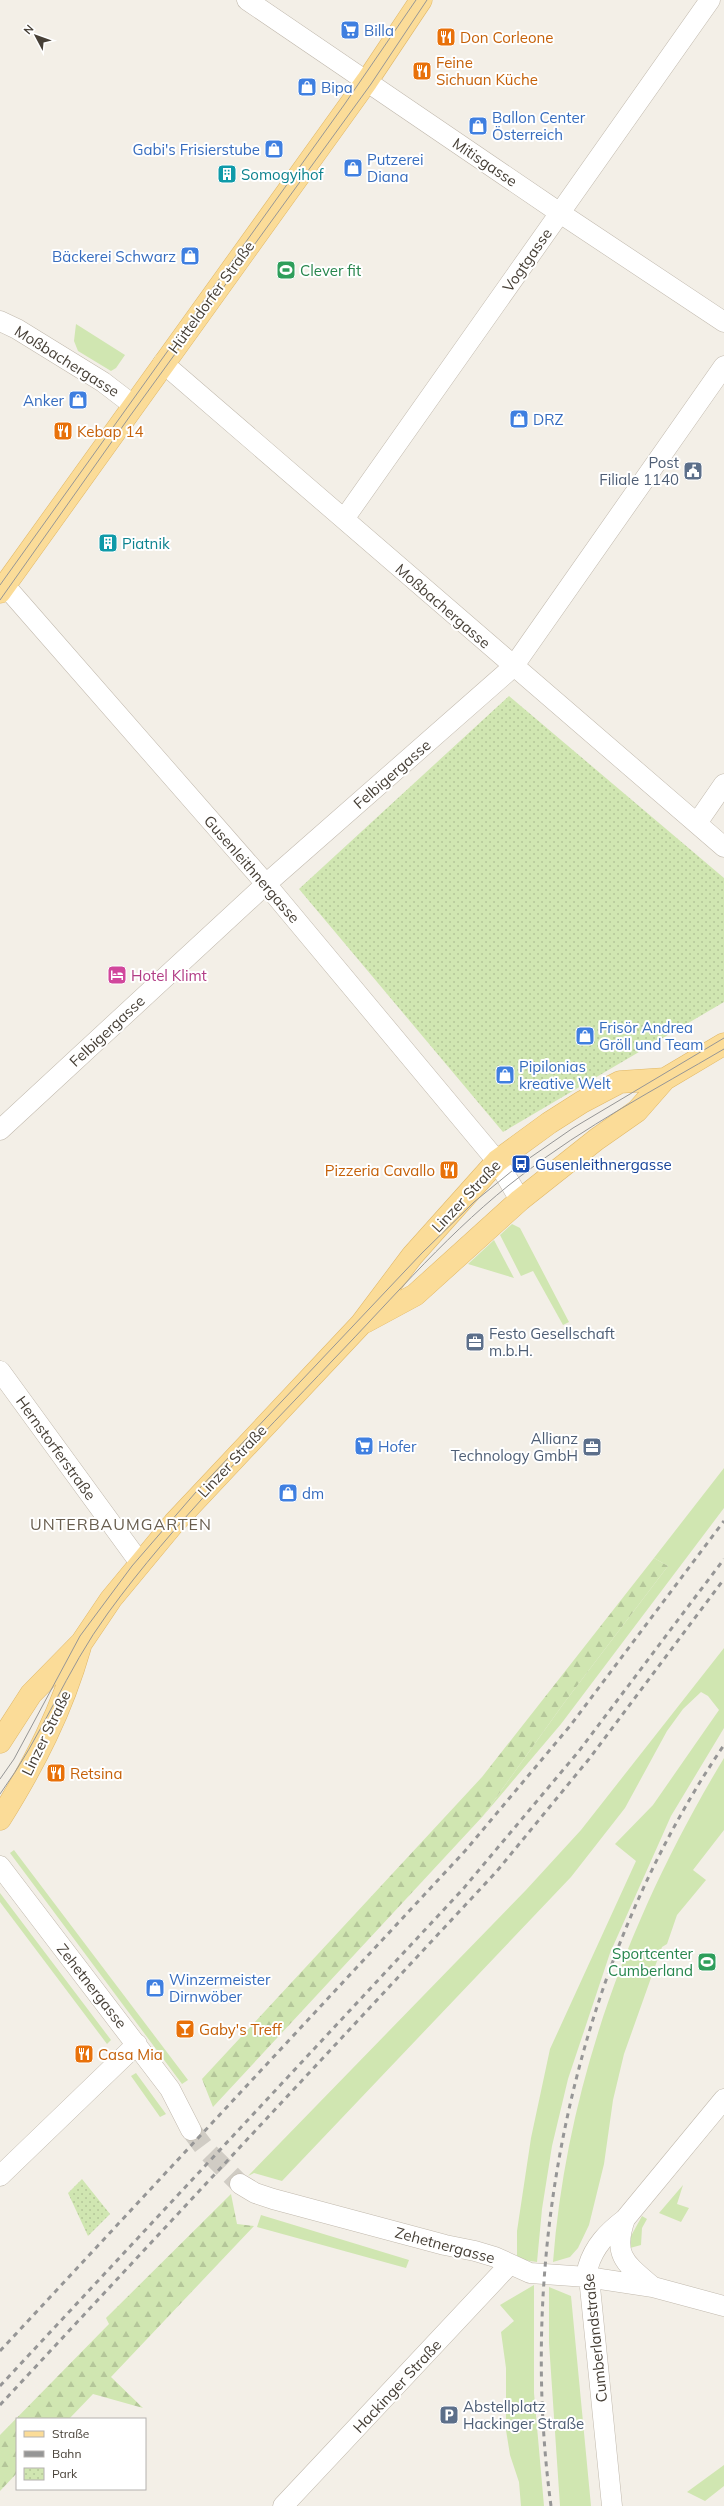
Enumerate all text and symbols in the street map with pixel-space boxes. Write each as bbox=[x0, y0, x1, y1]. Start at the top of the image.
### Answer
north arrow bbox=[16, 16, 56, 56]
supermarket icon: Billa bbox=[339, 19, 361, 41]
place label: Billa bbox=[364, 21, 394, 40]
text: N bbox=[20, 22, 36, 37]
restaurant icon: Don Corleone bbox=[435, 26, 457, 48]
place label: Don Corleone bbox=[460, 28, 553, 47]
place label: Feine Sichuan Küche bbox=[436, 53, 538, 89]
restaurant icon: Feine Sichuan Küche bbox=[411, 60, 433, 82]
shop icon: Bipa bbox=[296, 76, 318, 98]
place label: Bipa bbox=[321, 78, 353, 97]
place label: Ballon Center Österreich bbox=[492, 108, 586, 144]
shop icon: Ballon Center Österreich bbox=[467, 115, 489, 137]
street label: Mitisgasse bbox=[449, 133, 521, 191]
shop icon: Gabi's Frisierstube bbox=[263, 138, 285, 160]
place label: Gabi's Frisierstube bbox=[133, 140, 260, 159]
place label: Putzerei Diana bbox=[367, 150, 423, 186]
shop icon: Putzerei Diana bbox=[342, 157, 364, 179]
building icon: Somogyihof bbox=[216, 163, 238, 185]
place label: Somogyihof bbox=[241, 165, 325, 184]
street label: Vogtgasse bbox=[498, 224, 556, 296]
street label: Hütteldorfer Straße bbox=[164, 237, 258, 357]
shop icon: Bäckerei Schwarz bbox=[179, 245, 201, 267]
place label: Bäckerei Schwarz bbox=[52, 247, 176, 266]
sports icon: Clever fit bbox=[275, 259, 297, 281]
place label: Clever fit bbox=[300, 261, 361, 280]
street label: Moßbachergasse bbox=[11, 321, 123, 401]
shop icon: Anker bbox=[67, 389, 89, 411]
place label: Anker bbox=[23, 391, 65, 410]
shop icon: DRZ bbox=[508, 408, 530, 430]
place label: DRZ bbox=[533, 410, 564, 429]
restaurant icon: Kebap 14 bbox=[52, 420, 74, 442]
place label: Kebap 14 bbox=[77, 422, 143, 441]
place label: Post Filiale 1140 bbox=[599, 453, 679, 489]
public building icon: Post Filiale 1140 bbox=[682, 460, 704, 482]
building icon: Piatnik bbox=[97, 532, 119, 554]
place label: Piatnik bbox=[122, 534, 170, 553]
street label: Moßbachergasse bbox=[392, 560, 494, 652]
street label: Felbigergasse bbox=[350, 735, 434, 813]
street label: Gusenleithnergasse bbox=[200, 811, 304, 927]
hotel icon: Hotel Klimt bbox=[106, 964, 128, 986]
place label: Hotel Klimt bbox=[131, 966, 207, 985]
street label: Felbigergasse bbox=[65, 991, 149, 1071]
place label: Frisör Andrea Gröll und Team bbox=[599, 1018, 704, 1054]
shop icon: Frisör Andrea Gröll und Team bbox=[574, 1025, 596, 1047]
place label: Pipilonias kreative Welt bbox=[519, 1057, 611, 1093]
shop icon: Pipilonias kreative Welt bbox=[494, 1064, 516, 1086]
bus stop icon: Gusenleithnergasse bbox=[510, 1153, 532, 1175]
place label: Gusenleithnergasse bbox=[535, 1155, 672, 1174]
street label: Linzer Straße bbox=[428, 1156, 504, 1236]
restaurant icon: Pizzeria Cavallo bbox=[438, 1159, 460, 1181]
place label: Pizzeria Cavallo bbox=[325, 1161, 435, 1180]
place label: Festo Gesellschaft m.b.H. bbox=[489, 1324, 615, 1360]
office icon: Festo Gesellschaft m.b.H. bbox=[464, 1331, 486, 1353]
street label: Hernstorferstraße bbox=[12, 1392, 100, 1504]
street label: Linzer Straße bbox=[194, 1421, 270, 1501]
place label: Allianz Technology GmbH bbox=[451, 1429, 578, 1465]
supermarket icon: Hofer bbox=[353, 1435, 375, 1457]
office icon: Allianz Technology GmbH bbox=[581, 1436, 603, 1458]
place label: Hofer bbox=[378, 1437, 417, 1456]
shop icon: dm bbox=[277, 1482, 299, 1504]
place label: dm bbox=[302, 1484, 324, 1503]
district label: UNTERBAUMGARTEN bbox=[30, 1514, 212, 1534]
street label: Linzer Straße bbox=[17, 1687, 75, 1779]
restaurant icon: Retsina bbox=[45, 1762, 67, 1784]
place label: Retsina bbox=[70, 1764, 122, 1783]
street label: Zehetnergasse bbox=[53, 1940, 131, 2032]
place label: Sportcenter Cumberland bbox=[608, 1944, 694, 1980]
sports icon: Sportcenter Cumberland bbox=[696, 1951, 718, 1973]
place label: Winzermeister Dirnwöber bbox=[169, 1970, 271, 2006]
shop icon: Winzermeister Dirnwöber bbox=[144, 1977, 166, 1999]
bar icon: Gaby's Treff bbox=[174, 2018, 196, 2040]
place label: Gaby's Treff bbox=[199, 2020, 283, 2039]
restaurant icon: Casa Mia bbox=[73, 2043, 95, 2065]
place label: Casa Mia bbox=[98, 2045, 163, 2064]
street label: Zehetnergasse bbox=[393, 2223, 497, 2267]
street label: Cumberlandstraße bbox=[579, 2273, 611, 2403]
street label: Hackinger Straße bbox=[349, 2335, 445, 2437]
place label: Abstellplatz Hackinger Straße bbox=[463, 2397, 584, 2433]
parking icon: Abstellplatz Hackinger Straße bbox=[438, 2404, 460, 2426]
legend bbox=[16, 2418, 146, 2490]
text: Straße bbox=[52, 2426, 89, 2441]
text: Bahn bbox=[52, 2446, 81, 2461]
text: Park bbox=[52, 2466, 78, 2481]

